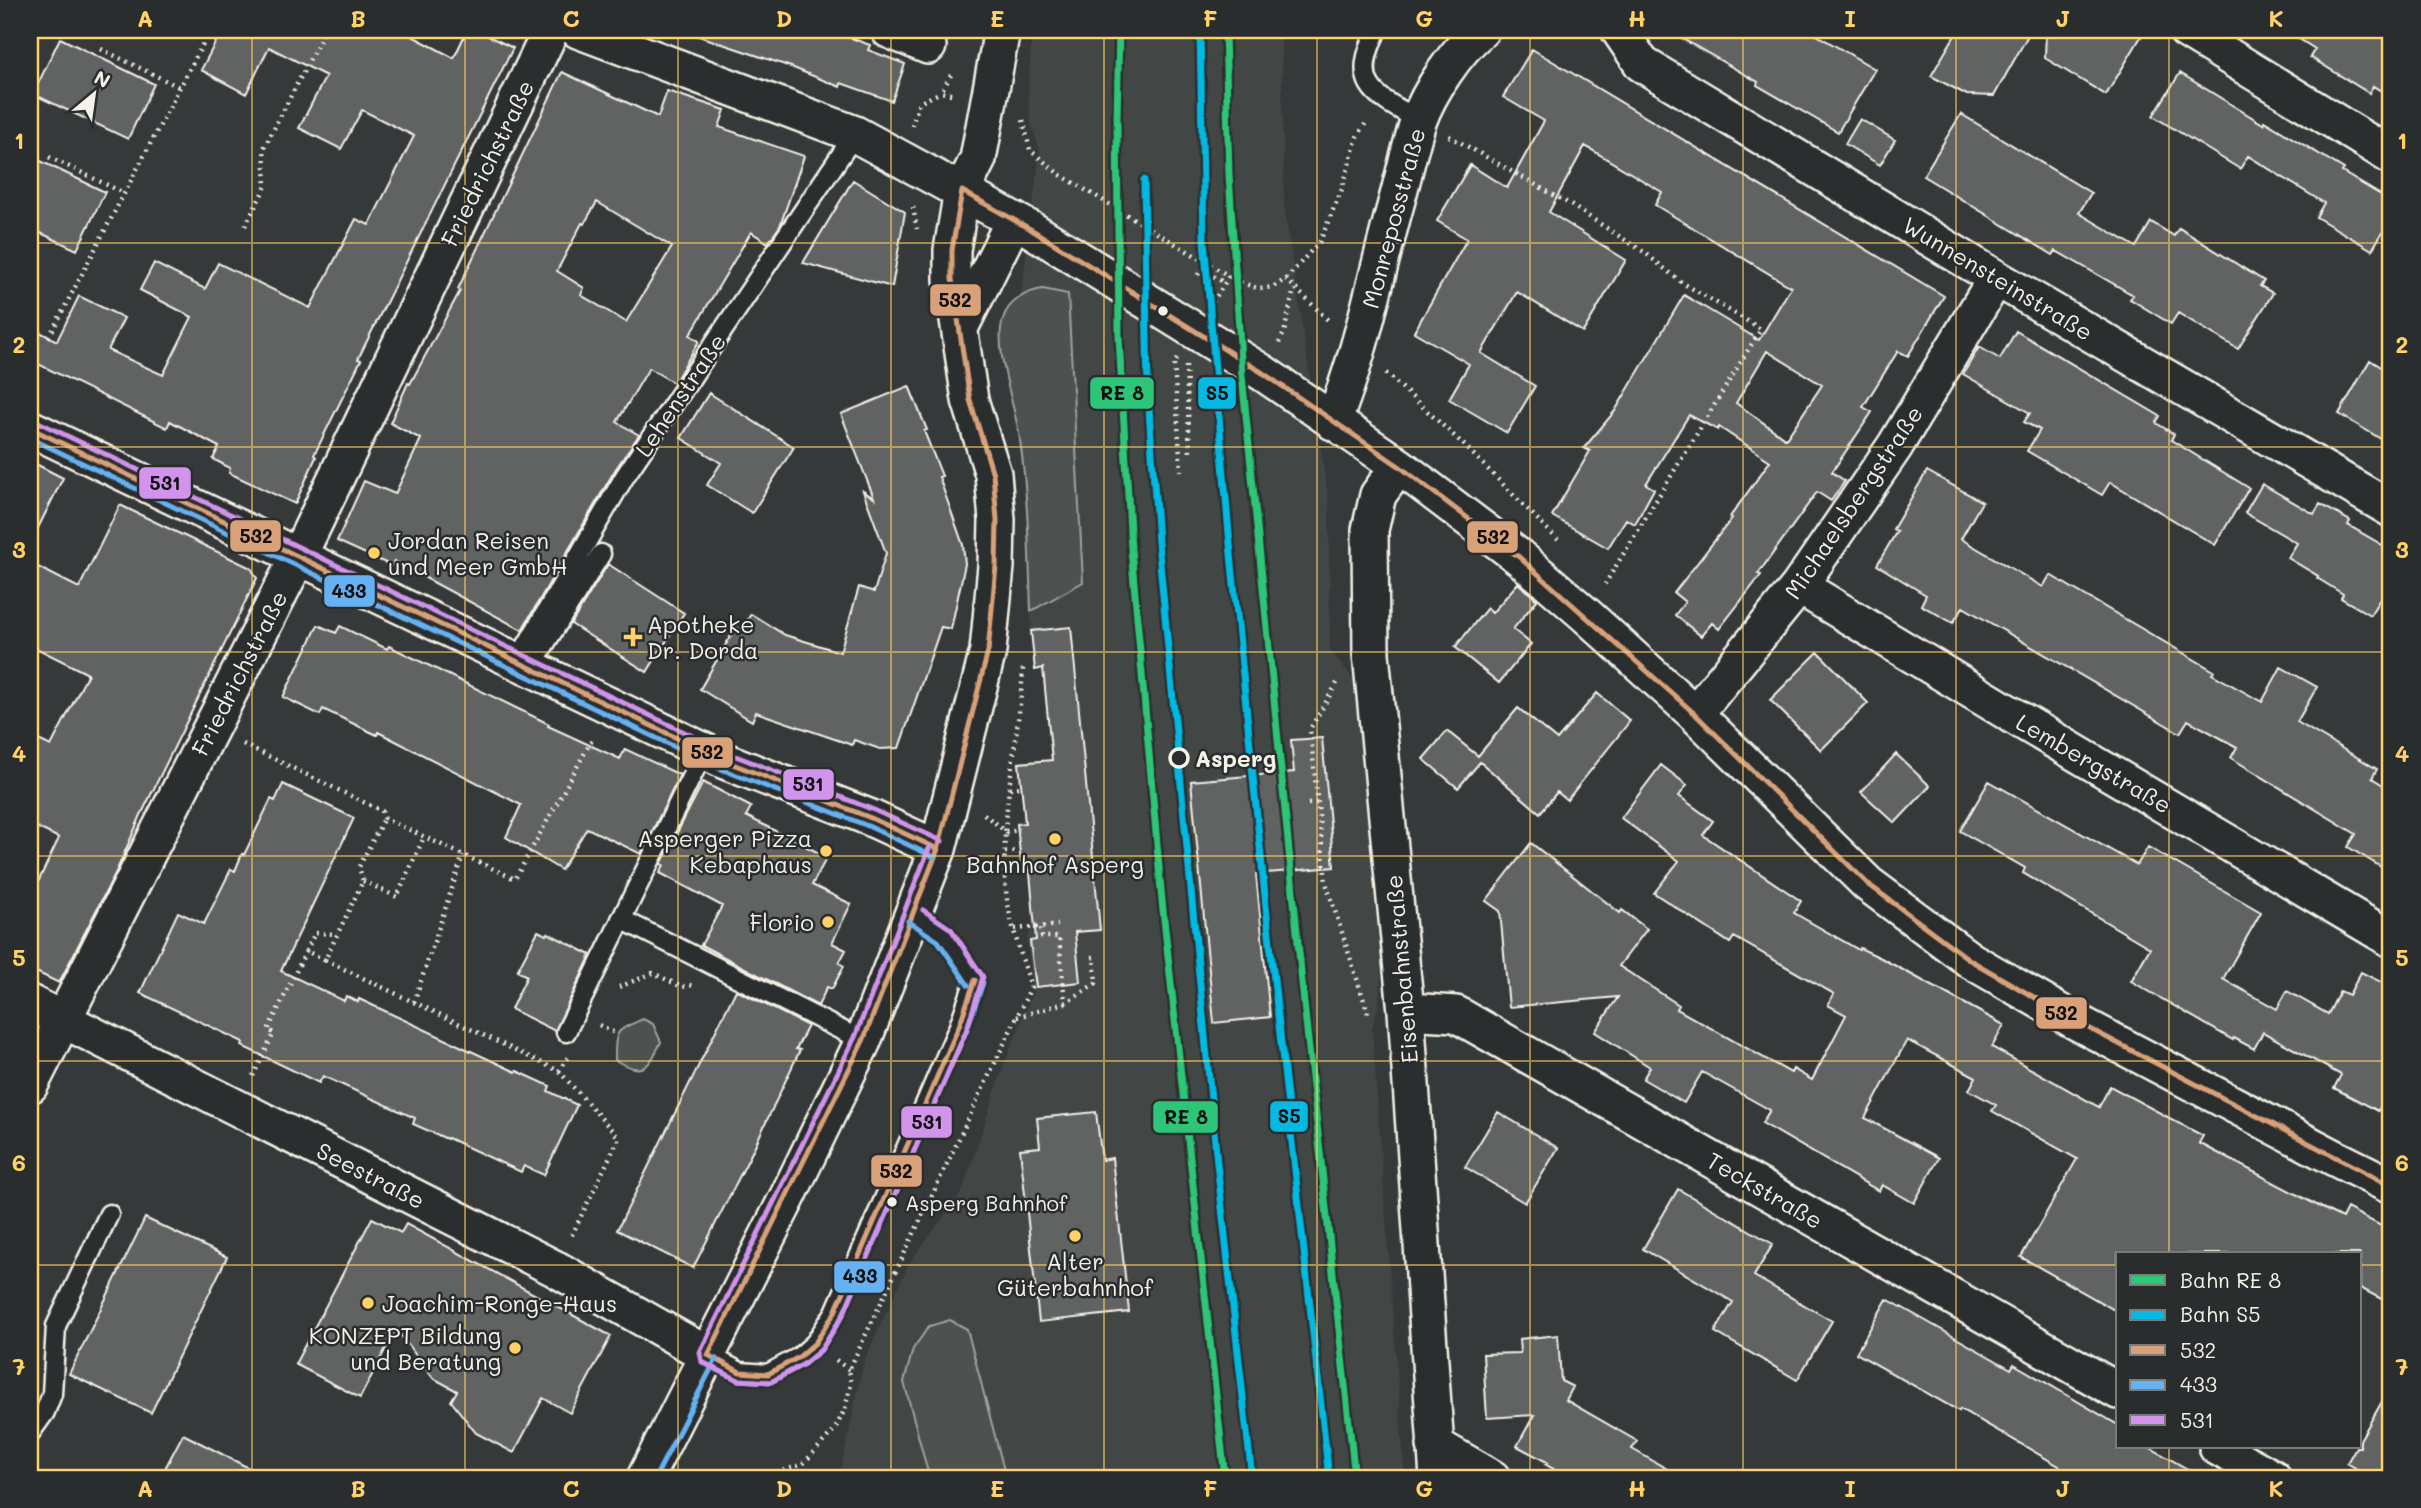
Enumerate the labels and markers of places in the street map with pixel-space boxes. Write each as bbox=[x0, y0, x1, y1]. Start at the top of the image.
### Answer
unlabelled marker bbox=[1156, 304, 1170, 318]
place label: Jordan Reisen und Meer GmbH bbox=[388, 525, 567, 581]
marker: Jordan Reisen und Meer GmbH bbox=[366, 545, 382, 561]
place label: Apotheke Dr. Dorda bbox=[647, 609, 758, 665]
marker: Apotheke Dr. Dorda bbox=[625, 629, 641, 645]
place label: Asperg bbox=[1195, 743, 1277, 773]
marker: Asperg bbox=[1169, 748, 1189, 768]
place label: Asperger Pizza Kebaphaus bbox=[637, 823, 812, 879]
marker: Bahnhof Asperg bbox=[1047, 831, 1063, 847]
marker: Asperger Pizza Kebaphaus bbox=[818, 843, 834, 859]
place label: Bahnhof Asperg bbox=[966, 849, 1144, 879]
place label: Florio bbox=[750, 907, 814, 937]
marker: Florio bbox=[820, 914, 836, 930]
place label: Asperg Bahnhof bbox=[905, 1189, 1068, 1216]
marker: Asperg Bahnhof bbox=[885, 1195, 899, 1209]
marker: Alter Güterbahnhof bbox=[1067, 1228, 1083, 1244]
place label: Alter Güterbahnhof bbox=[997, 1246, 1154, 1302]
place label: Joachim-Ronge-Haus bbox=[382, 1288, 617, 1318]
marker: Joachim-Ronge-Haus bbox=[360, 1295, 376, 1311]
place label: KONZEPT Bildung und Beratung bbox=[309, 1320, 501, 1376]
marker: KONZEPT Bildung und Beratung bbox=[507, 1340, 523, 1356]

